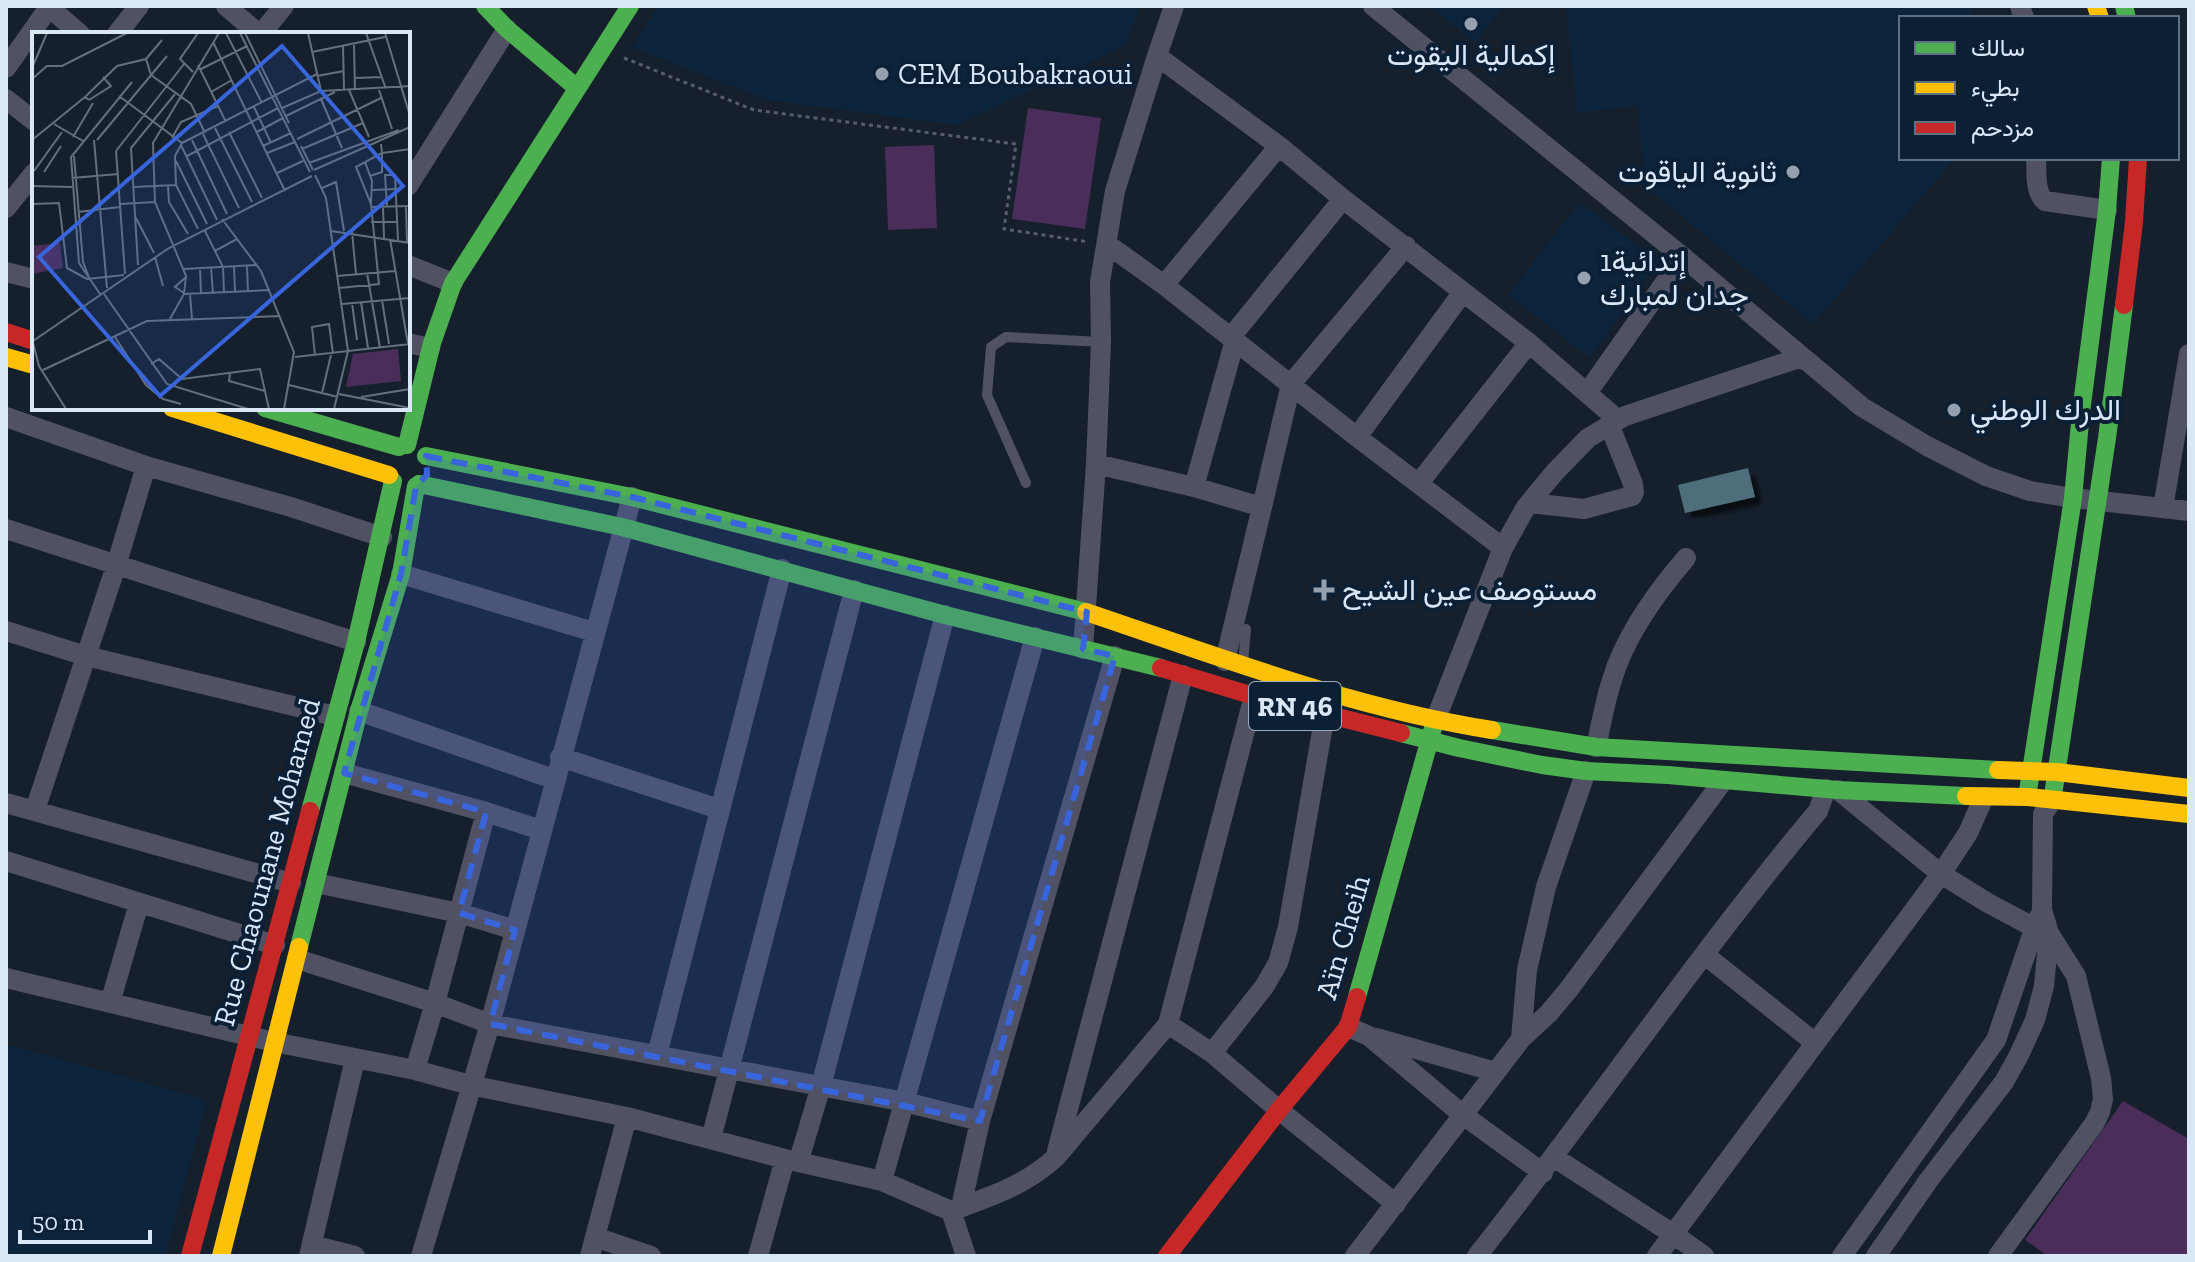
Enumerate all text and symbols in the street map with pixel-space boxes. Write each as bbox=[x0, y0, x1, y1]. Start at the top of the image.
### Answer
marker: إكمالية اليقوت bbox=[1462, 15, 1480, 33]
legend bbox=[1899, 16, 2179, 160]
inset map bbox=[32, 32, 410, 410]
text: سالك bbox=[1971, 33, 2025, 62]
place label: إكمالية اليقوت bbox=[1387, 37, 1555, 74]
place label: CEM Boubakraoui bbox=[898, 56, 1132, 92]
marker: CEM Boubakraoui bbox=[873, 65, 891, 83]
text: بطيء bbox=[1971, 73, 2020, 107]
text: مزدحم bbox=[1971, 113, 2034, 144]
place label: ثانوية الياقوت bbox=[1618, 154, 1777, 190]
marker: ثانوية الياقوت bbox=[1784, 163, 1802, 181]
place label: 1إتدائية جدان لمبارك bbox=[1600, 243, 1749, 313]
marker: 1إتدائية جدان لمبارك bbox=[1575, 269, 1593, 287]
place label: الدرك الوطني bbox=[1970, 392, 2121, 434]
marker: الدرك الوطني bbox=[1945, 401, 1963, 419]
place label: مستوصف عين الشيح bbox=[1342, 572, 1597, 610]
marker: مستوصف عين الشيح bbox=[1313, 579, 1335, 601]
road number: RN 46 bbox=[1249, 682, 1341, 730]
street label: Rue Chaounane Mohamed bbox=[206, 694, 328, 1030]
street label: Aïn Cheih bbox=[1308, 871, 1378, 1003]
scale bar bbox=[20, 1194, 150, 1244]
text: 50 m bbox=[32, 1207, 85, 1236]

